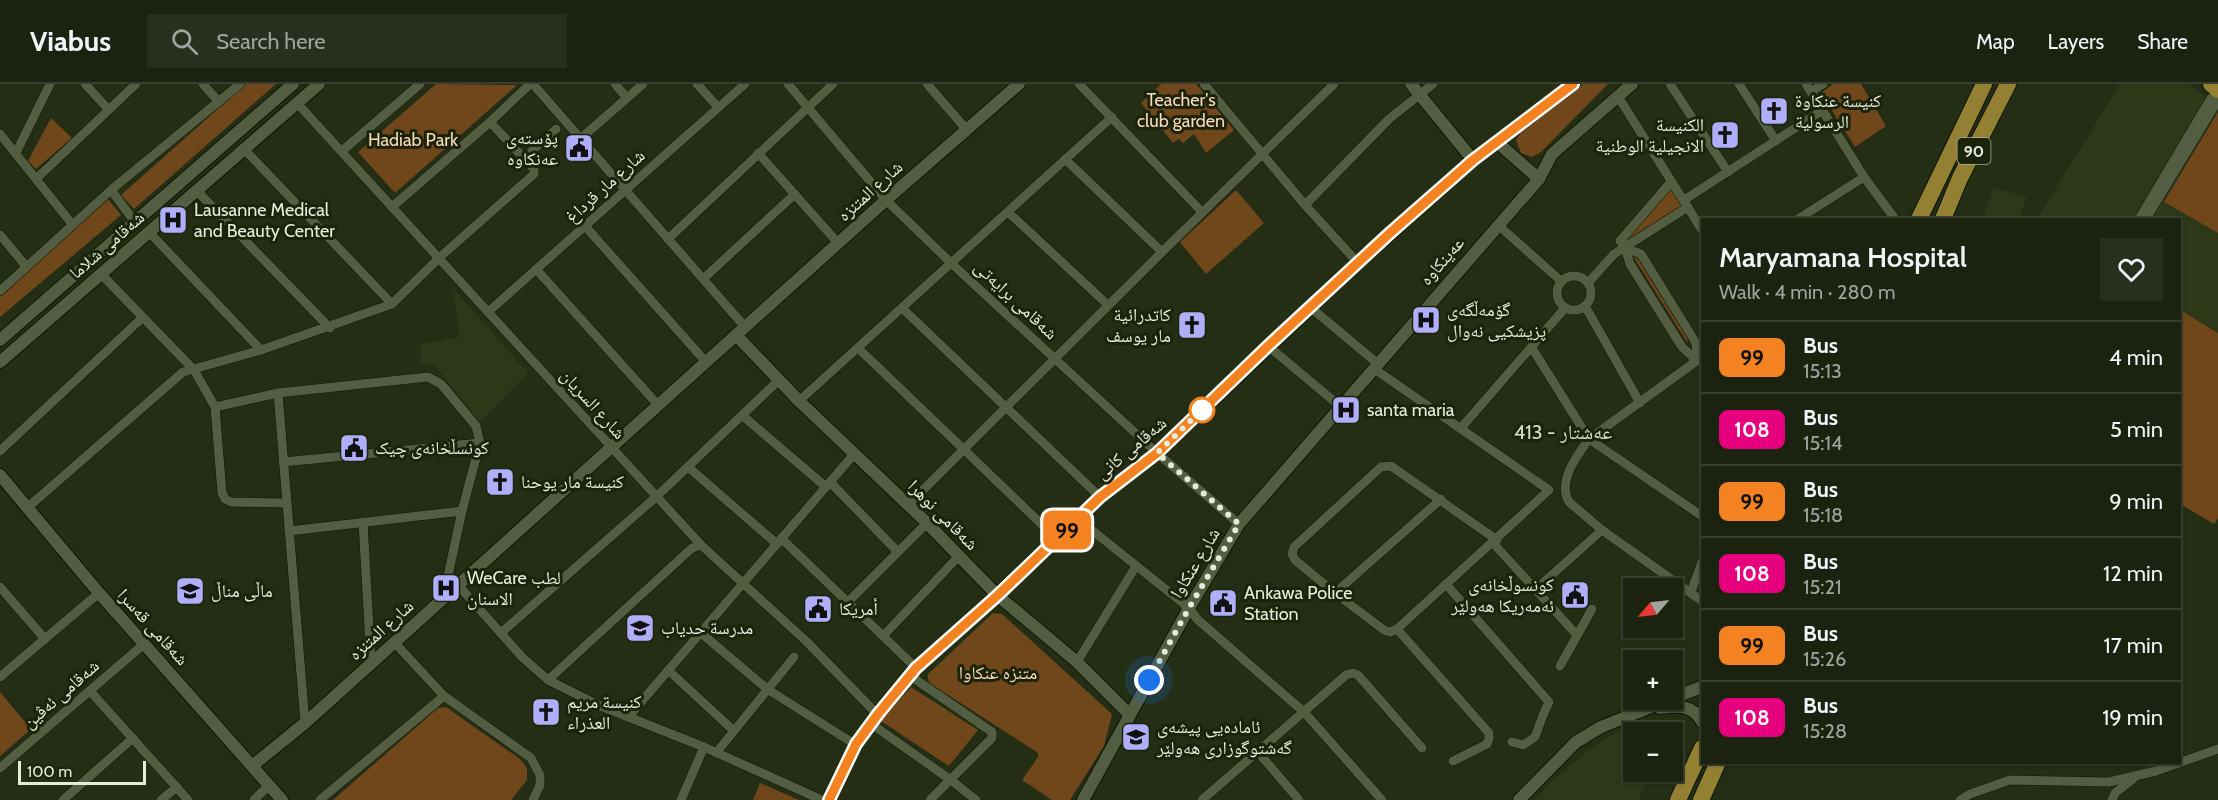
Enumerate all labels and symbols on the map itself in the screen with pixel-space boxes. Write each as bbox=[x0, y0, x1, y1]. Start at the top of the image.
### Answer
park label: Teacher's club garden bbox=[1137, 89, 1225, 132]
place label: كنيسة عنكاوة الرسولية bbox=[1795, 90, 1882, 133]
church icon: كنيسة عنكاوة الرسولية bbox=[1758, 95, 1790, 127]
place label: الكنيسة الانجيلية الوطنية bbox=[1596, 114, 1704, 157]
church icon: الكنيسة الانجيلية الوطنية bbox=[1709, 119, 1741, 151]
place label: پۆسته‌ی عه‌نكاوه‌ bbox=[506, 127, 558, 170]
park label: Hadiab Park bbox=[368, 129, 459, 151]
public building icon: پۆسته‌ی عه‌نكاوه‌ bbox=[563, 132, 595, 164]
road number: 90 bbox=[1958, 138, 1990, 164]
street label: شارع مار قرداغ bbox=[561, 145, 649, 227]
street label: شارع المتنزه bbox=[833, 156, 907, 226]
place label: Lausanne Medical and Beauty Center bbox=[194, 199, 335, 242]
hospital icon: Lausanne Medical and Beauty Center bbox=[157, 204, 189, 236]
street label: شەقامی شلاما bbox=[65, 206, 149, 284]
street label: عەینکاوە bbox=[1415, 232, 1469, 290]
street label: شەقامی برایەتی bbox=[970, 256, 1062, 344]
place label: گۆمەڵگەی پزیشکیی نەوال bbox=[1447, 299, 1546, 342]
place label: كاتدرائية مار يوسف bbox=[1106, 304, 1172, 347]
hospital icon: گۆمەڵگەی پزیشکیی نەوال bbox=[1410, 304, 1442, 336]
church icon: كاتدرائية مار يوسف bbox=[1176, 309, 1208, 341]
street label: شارع السريان bbox=[556, 364, 630, 444]
hospital icon: santa maria bbox=[1330, 394, 1362, 426]
unlabelled marker bbox=[1189, 397, 1215, 423]
place label: santa maria bbox=[1367, 399, 1455, 421]
street label: شەقامی کانی bbox=[1091, 412, 1171, 484]
district label: عه‌شتار - 413 bbox=[1514, 420, 1612, 444]
public building icon: کونسڵخانەی چیک bbox=[338, 432, 370, 464]
place label: کونسڵخانەی چیک bbox=[375, 437, 489, 459]
church icon: كنيسة مار يوحنا bbox=[484, 466, 516, 498]
place label: كنيسة مار يوحنا bbox=[521, 471, 624, 493]
street label: شەقامی نوهرا bbox=[903, 475, 983, 555]
line badge: 99 bbox=[1040, 510, 1094, 550]
street label: شارع عنكاوا bbox=[1165, 524, 1225, 602]
place label: WeCare لطب الاسنان bbox=[467, 567, 561, 610]
hospital icon: WeCare لطب الاسنان bbox=[430, 572, 462, 604]
place label: کونسوڵخانەی ئەمەریکا هەولێر bbox=[1450, 574, 1555, 617]
school or university icon: ماڵی مناڵ bbox=[174, 575, 206, 607]
north arrow bbox=[1623, 578, 1683, 638]
public building icon: کونسوڵخانەی ئەمەریکا هەولێر bbox=[1559, 579, 1591, 611]
place label: ماڵی مناڵ bbox=[211, 580, 273, 602]
place label: Ankawa Police Station bbox=[1244, 582, 1353, 625]
street label: شەقامی قەسرا bbox=[113, 584, 193, 670]
public building icon: Ankawa Police Station bbox=[1207, 587, 1239, 619]
public building icon: أمريكا bbox=[802, 593, 834, 625]
street label: شارع المتنزه bbox=[344, 595, 418, 665]
place label: أمريكا bbox=[839, 598, 878, 620]
school or university icon: مدرسة حدياب bbox=[624, 612, 656, 644]
place label: مدرسة حدياب bbox=[661, 617, 753, 639]
street label: شەقامی ئەڤین bbox=[18, 655, 104, 733]
park label: متنزه عنكاوا bbox=[959, 662, 1037, 684]
your location bbox=[1134, 665, 1164, 695]
place label: كنيسة مريم العذراء bbox=[567, 691, 642, 734]
church icon: كنيسة مريم العذراء bbox=[530, 696, 562, 728]
place label: ئاماده‌یی پیشه‌ی گه‌شتوگوزاری هه‌ولێر bbox=[1156, 716, 1292, 759]
school or university icon: ئاماده‌یی پیشه‌ی گه‌شتوگوزاری هه‌ولێر bbox=[1120, 721, 1152, 753]
scale bar bbox=[18, 758, 146, 786]

